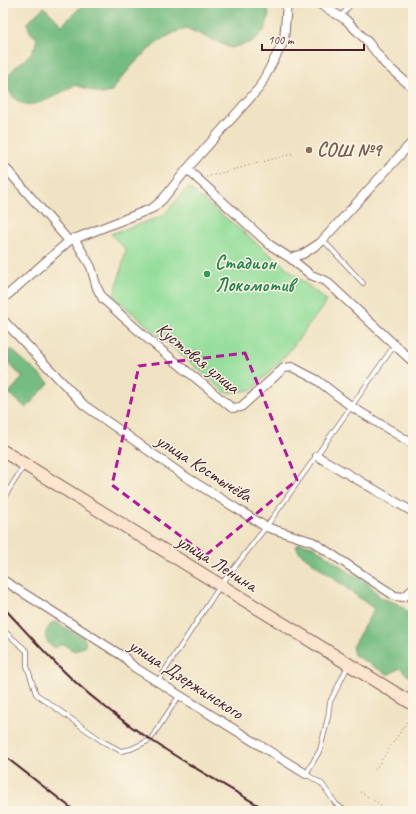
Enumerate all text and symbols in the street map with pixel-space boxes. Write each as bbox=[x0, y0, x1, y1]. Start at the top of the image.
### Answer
scale bar bbox=[262, 26, 364, 52]
text: 100 m bbox=[268, 32, 295, 48]
place label: СОШ №9 bbox=[317, 138, 384, 162]
marker: СОШ №9 bbox=[304, 145, 314, 155]
place label: Стадион Локомотив bbox=[215, 251, 298, 297]
marker: Стадион Локомотив bbox=[202, 269, 212, 279]
street label: Кустовая улица bbox=[151, 317, 246, 400]
street label: улица Костычёва bbox=[151, 428, 258, 509]
street label: улица Ленина bbox=[171, 528, 264, 598]
street label: улица Дзержинского bbox=[123, 633, 249, 726]

